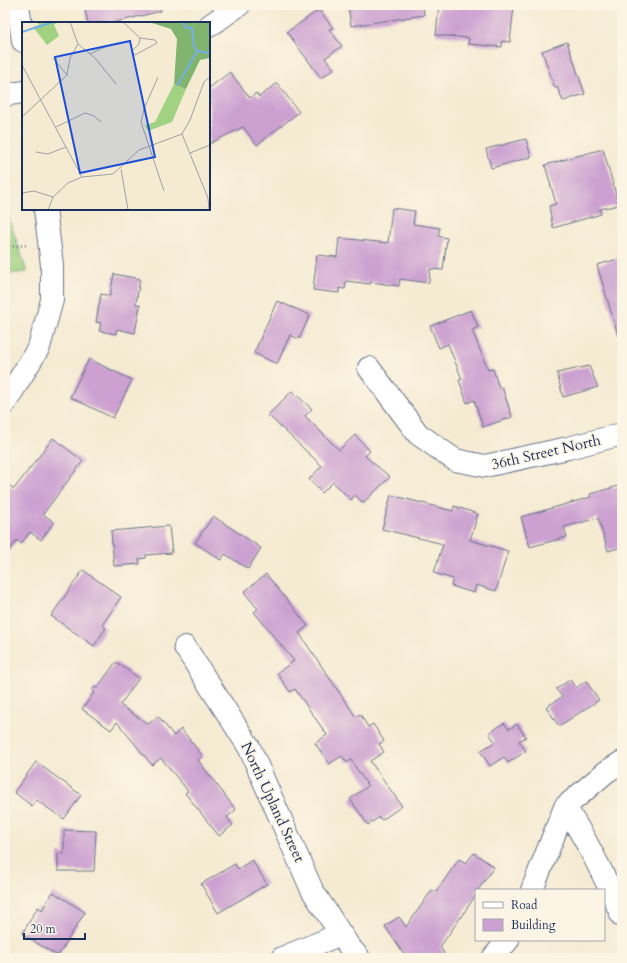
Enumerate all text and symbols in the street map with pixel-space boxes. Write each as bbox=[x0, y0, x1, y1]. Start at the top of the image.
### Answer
inset map bbox=[22, 22, 210, 210]
street label: 36th Street North bbox=[489, 430, 603, 474]
street label: North Upland Street bbox=[236, 739, 310, 866]
legend bbox=[475, 889, 605, 941]
text: Road bbox=[511, 897, 538, 913]
scale bar bbox=[24, 915, 85, 941]
text: Building bbox=[511, 917, 556, 933]
text: 20 m bbox=[30, 921, 57, 937]

